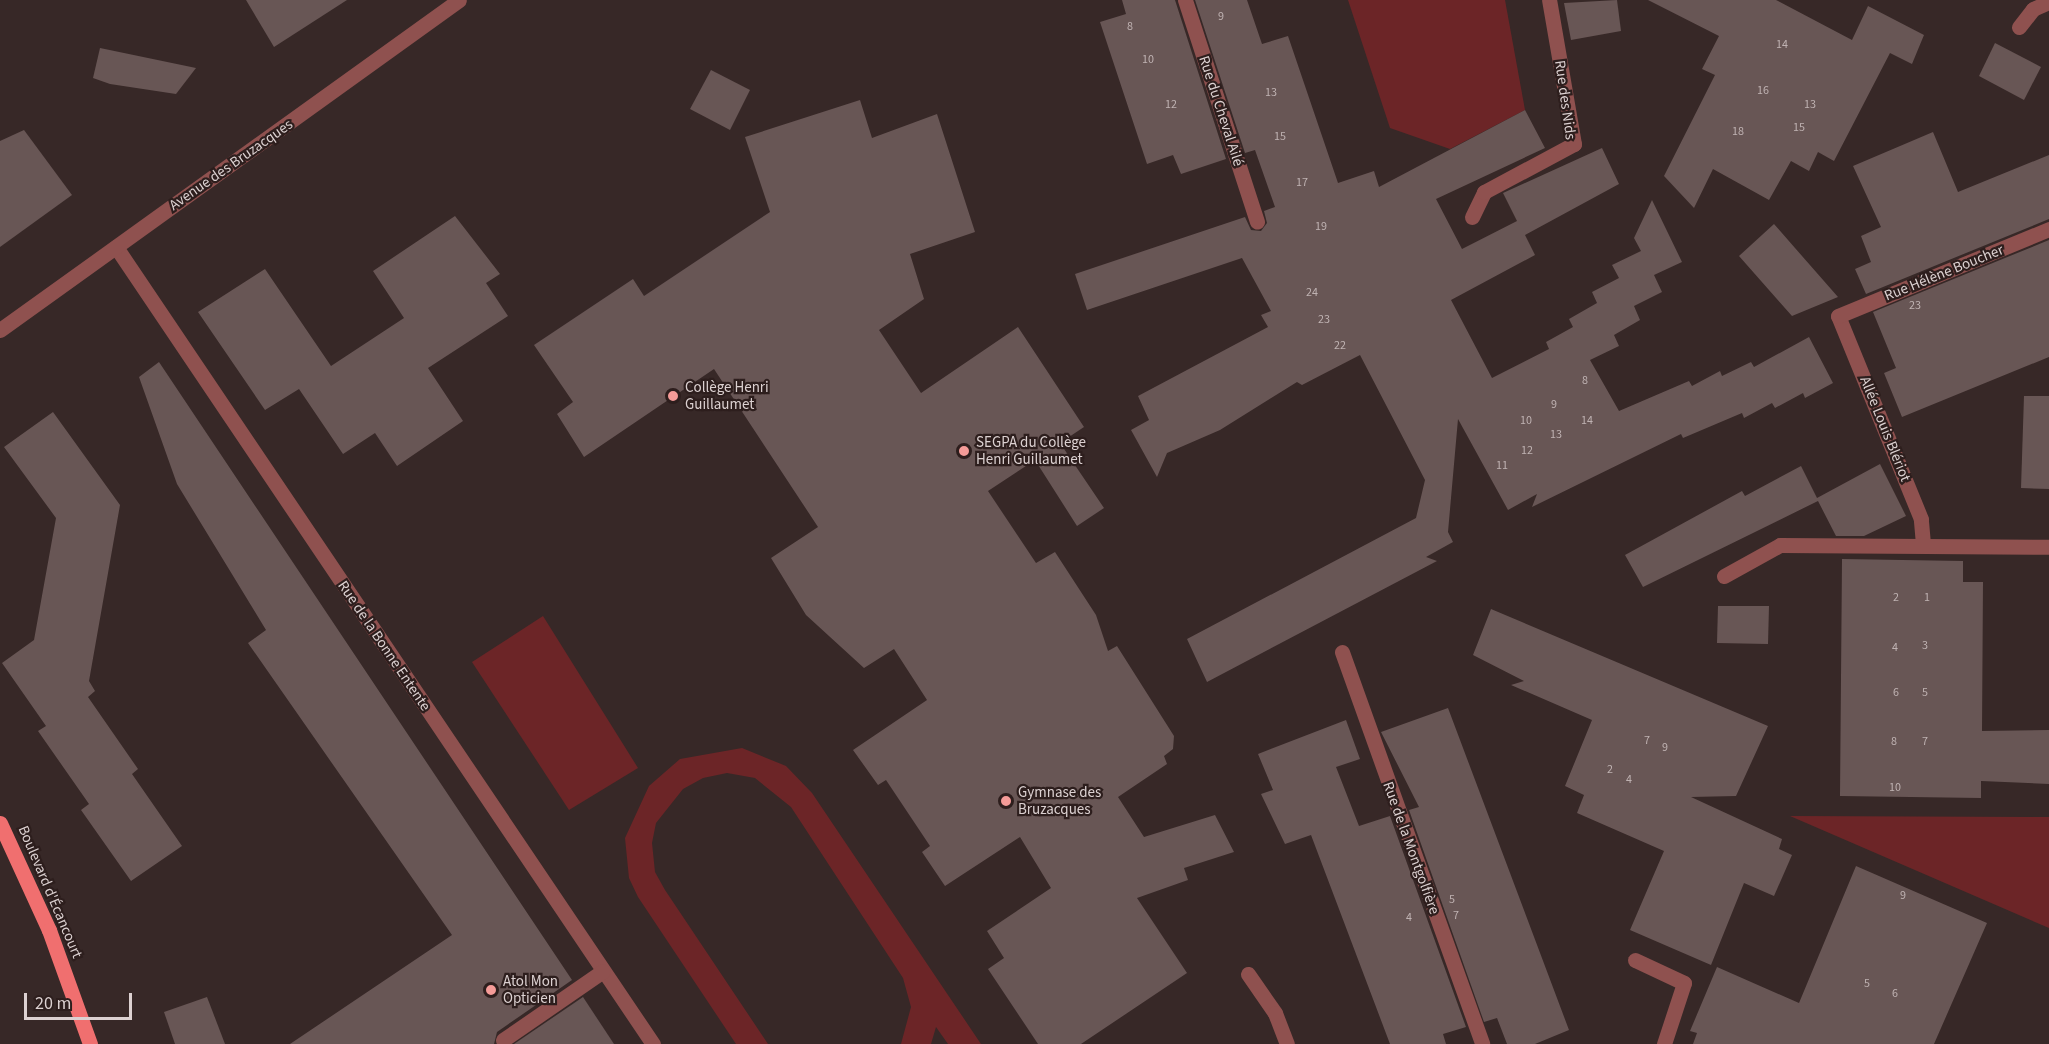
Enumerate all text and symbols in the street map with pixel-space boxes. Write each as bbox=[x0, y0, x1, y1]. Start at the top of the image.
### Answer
house number: 9 bbox=[1218, 10, 1224, 24]
house number: 8 bbox=[1127, 20, 1133, 34]
house number: 14 bbox=[1776, 38, 1788, 52]
house number: 10 bbox=[1142, 53, 1154, 67]
street label: Rue du Cheval Ailé bbox=[1195, 54, 1247, 168]
street label: Rue des Nids bbox=[1551, 59, 1579, 141]
house number: 16 bbox=[1757, 84, 1769, 98]
house number: 13 bbox=[1265, 86, 1277, 100]
house number: 12 bbox=[1165, 98, 1177, 112]
house number: 13 bbox=[1804, 98, 1816, 112]
street label: Avenue des Bruzacques bbox=[166, 116, 296, 214]
house number: 15 bbox=[1793, 121, 1805, 135]
house number: 18 bbox=[1732, 125, 1744, 139]
house number: 15 bbox=[1274, 130, 1286, 144]
house number: 17 bbox=[1296, 176, 1308, 190]
house number: 19 bbox=[1315, 220, 1327, 234]
street label: Rue Hélène Boucher bbox=[1882, 241, 2006, 305]
house number: 24 bbox=[1306, 286, 1318, 300]
house number: 23 bbox=[1909, 299, 1921, 313]
house number: 23 bbox=[1318, 313, 1330, 327]
house number: 22 bbox=[1334, 339, 1346, 353]
house number: 8 bbox=[1582, 374, 1588, 388]
street label: Allée Louis Blériot bbox=[1856, 374, 1914, 484]
place label: Collège Henri Guillaumet bbox=[685, 378, 769, 413]
marker: Collège Henri Guillaumet bbox=[666, 389, 680, 403]
house number: 9 bbox=[1551, 398, 1557, 412]
house number: 10 bbox=[1520, 414, 1532, 428]
house number: 14 bbox=[1581, 414, 1593, 428]
house number: 13 bbox=[1550, 428, 1562, 442]
place label: SEGPA du Collège Henri Guillaumet bbox=[976, 433, 1086, 468]
marker: SEGPA du Collège Henri Guillaumet bbox=[957, 444, 971, 458]
house number: 12 bbox=[1521, 444, 1533, 458]
house number: 11 bbox=[1496, 459, 1508, 473]
street label: Rue de la Bonne Entente bbox=[334, 578, 434, 714]
house number: 2 bbox=[1893, 591, 1899, 605]
house number: 1 bbox=[1924, 591, 1930, 605]
house number: 3 bbox=[1922, 639, 1928, 653]
house number: 4 bbox=[1892, 641, 1898, 655]
house number: 6 bbox=[1893, 686, 1899, 700]
house number: 5 bbox=[1922, 686, 1928, 700]
house number: 7 bbox=[1644, 734, 1650, 748]
house number: 8 bbox=[1891, 735, 1897, 749]
house number: 7 bbox=[1922, 735, 1928, 749]
house number: 9 bbox=[1662, 741, 1668, 755]
house number: 2 bbox=[1607, 763, 1613, 777]
house number: 4 bbox=[1626, 773, 1632, 787]
street label: Rue de la Montgolfière bbox=[1379, 779, 1443, 917]
house number: 10 bbox=[1889, 781, 1901, 795]
place label: Gymnase des Bruzacques bbox=[1018, 783, 1101, 818]
marker: Gymnase des Bruzacques bbox=[999, 794, 1013, 808]
street label: Boulevard d'Écancourt bbox=[14, 823, 86, 961]
house number: 9 bbox=[1900, 889, 1906, 903]
house number: 5 bbox=[1449, 893, 1455, 907]
house number: 7 bbox=[1453, 909, 1459, 923]
house number: 4 bbox=[1406, 911, 1412, 925]
place label: Atol Mon Opticien bbox=[503, 972, 558, 1007]
house number: 5 bbox=[1864, 977, 1870, 991]
scale bar bbox=[27, 981, 135, 1019]
marker: Atol Mon Opticien bbox=[484, 983, 498, 997]
house number: 6 bbox=[1892, 987, 1898, 1001]
text: 20 m bbox=[35, 991, 71, 1016]

